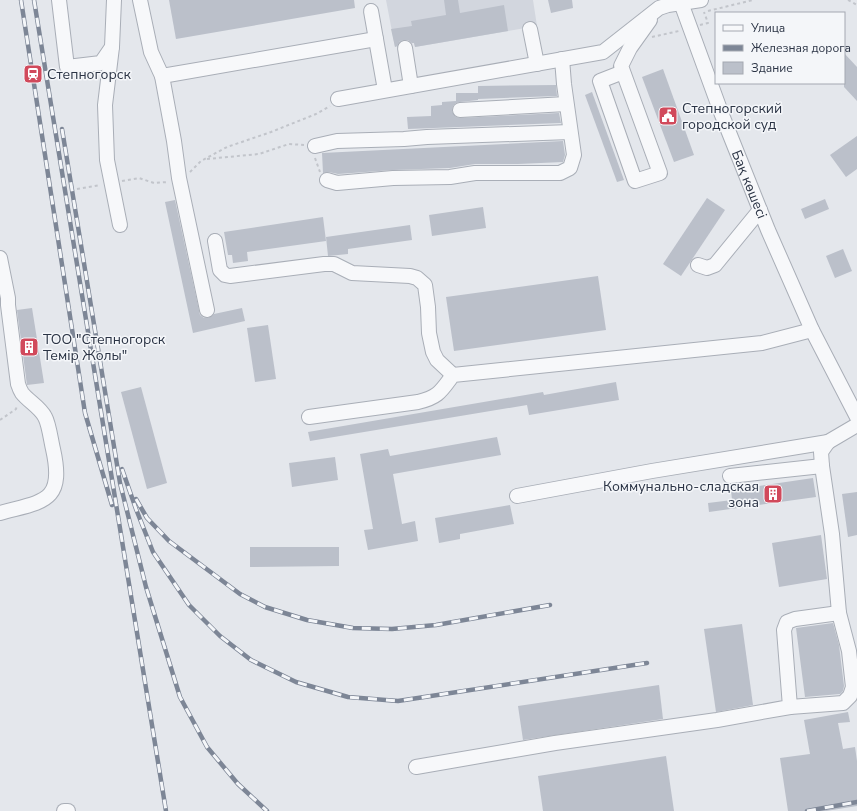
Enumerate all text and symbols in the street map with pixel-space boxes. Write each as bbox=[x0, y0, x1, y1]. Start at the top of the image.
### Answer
legend bbox=[715, 12, 845, 84]
text: Улица bbox=[750, 20, 785, 36]
text: Железная дорога bbox=[751, 40, 851, 56]
text: Здание bbox=[751, 60, 793, 76]
station icon: Степногорск bbox=[22, 63, 44, 85]
place label: Степногорск bbox=[47, 65, 131, 84]
place label: Степногорский городской суд bbox=[682, 99, 782, 134]
public building icon: Степногорский городской суд bbox=[657, 105, 679, 127]
street label: Бақ көшесі bbox=[727, 147, 772, 221]
place label: ТОО "Степногорск Темiр Жолы" bbox=[43, 330, 166, 365]
building icon: ТОО "Степногорск Темiр Жолы" bbox=[18, 336, 40, 358]
place label: Коммунально-сладская зона bbox=[603, 477, 759, 512]
building icon: Коммунально-сладская зона bbox=[762, 483, 784, 505]

